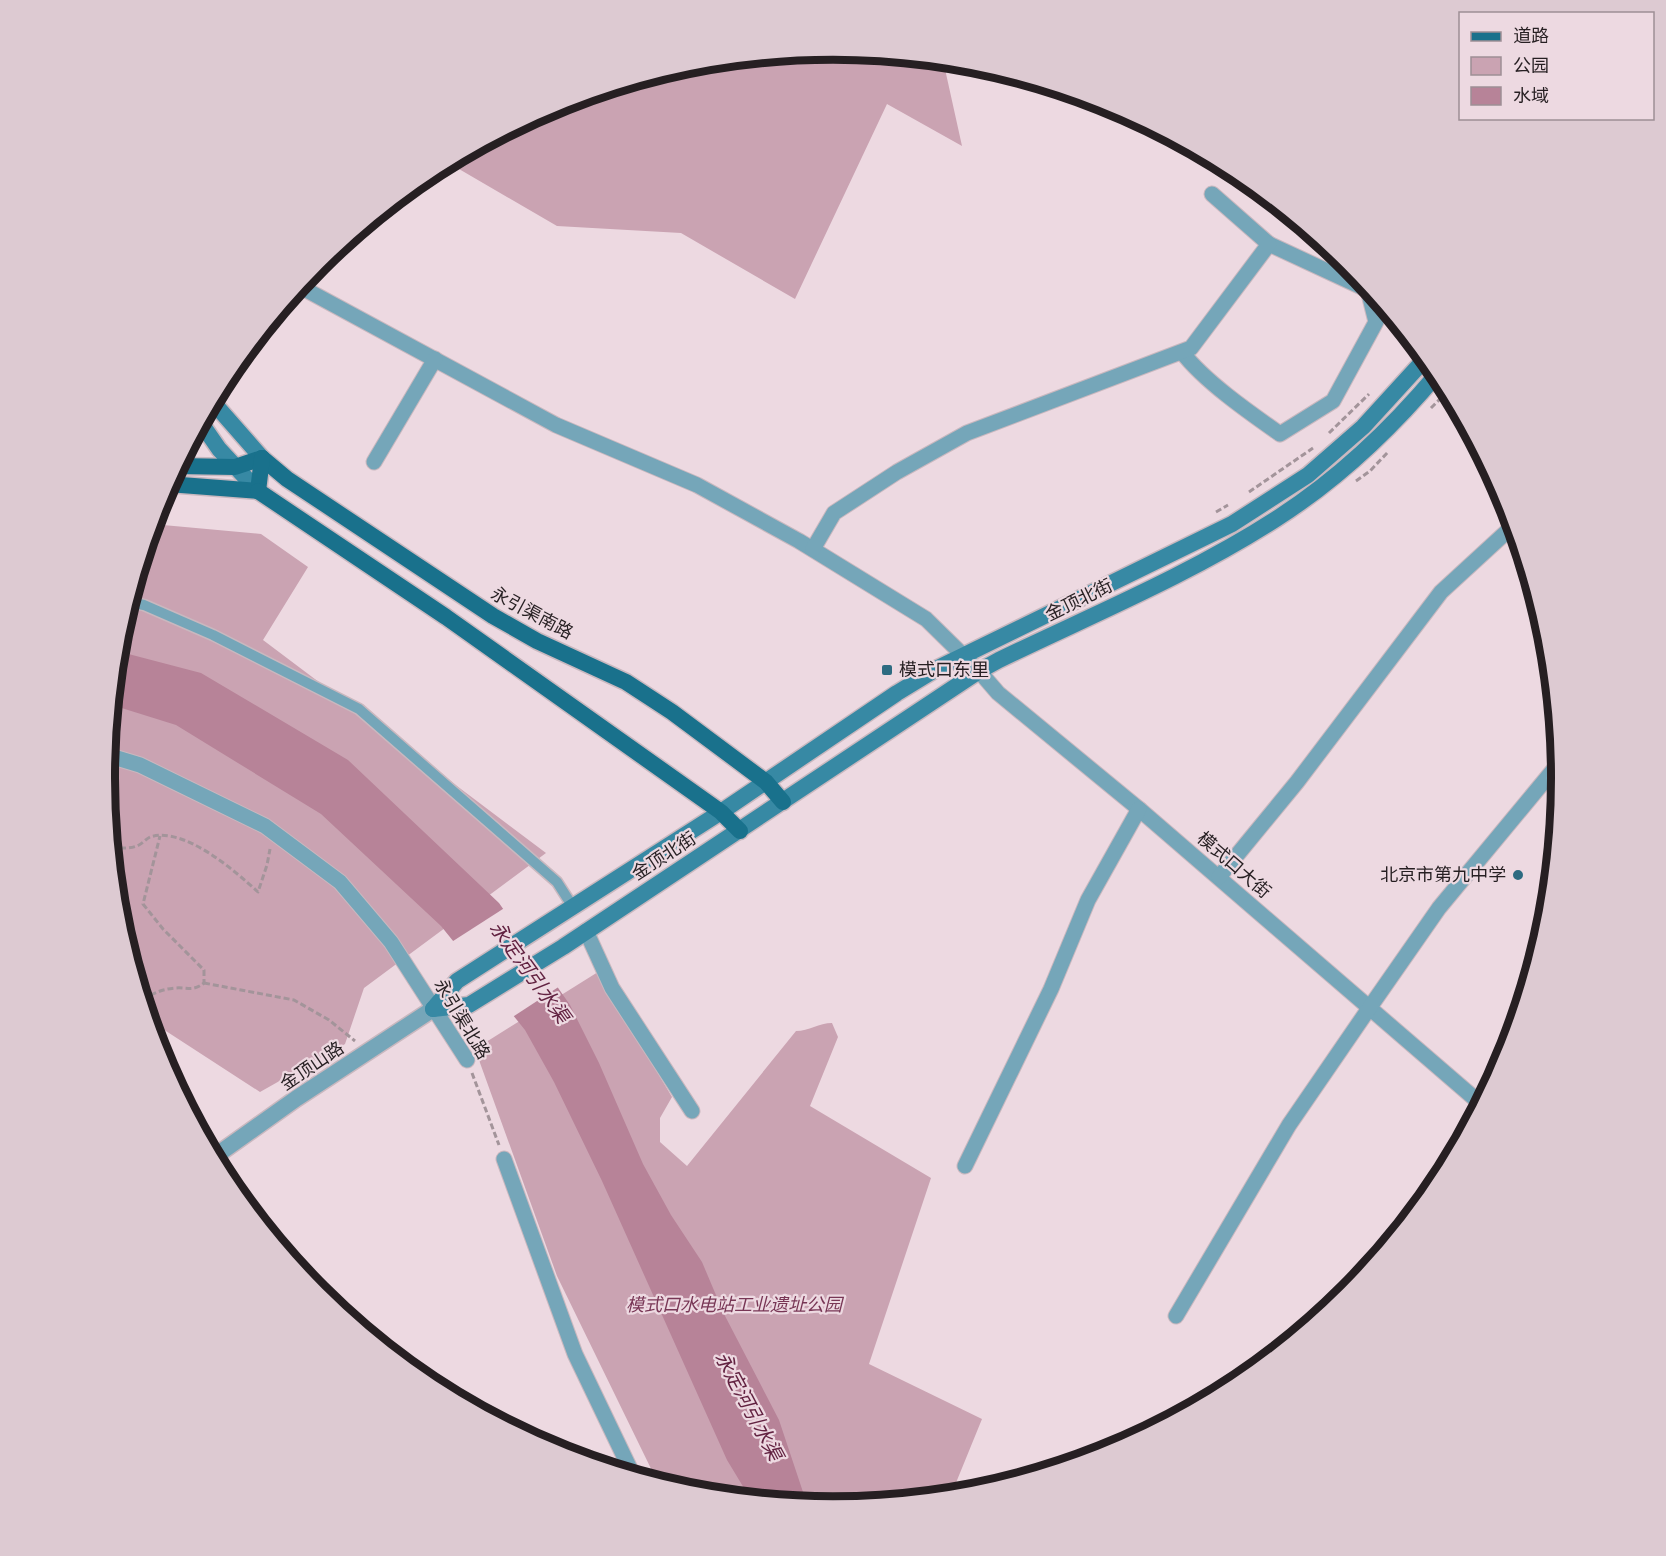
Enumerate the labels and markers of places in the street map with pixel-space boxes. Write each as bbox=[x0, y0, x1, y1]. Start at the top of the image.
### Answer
place label: 模式口东里 bbox=[899, 659, 989, 681]
marker: 模式口东里 bbox=[880, 663, 894, 677]
place label: 北京市第九中学 bbox=[1380, 864, 1506, 886]
marker: 北京市第九中学 bbox=[1511, 868, 1525, 882]

